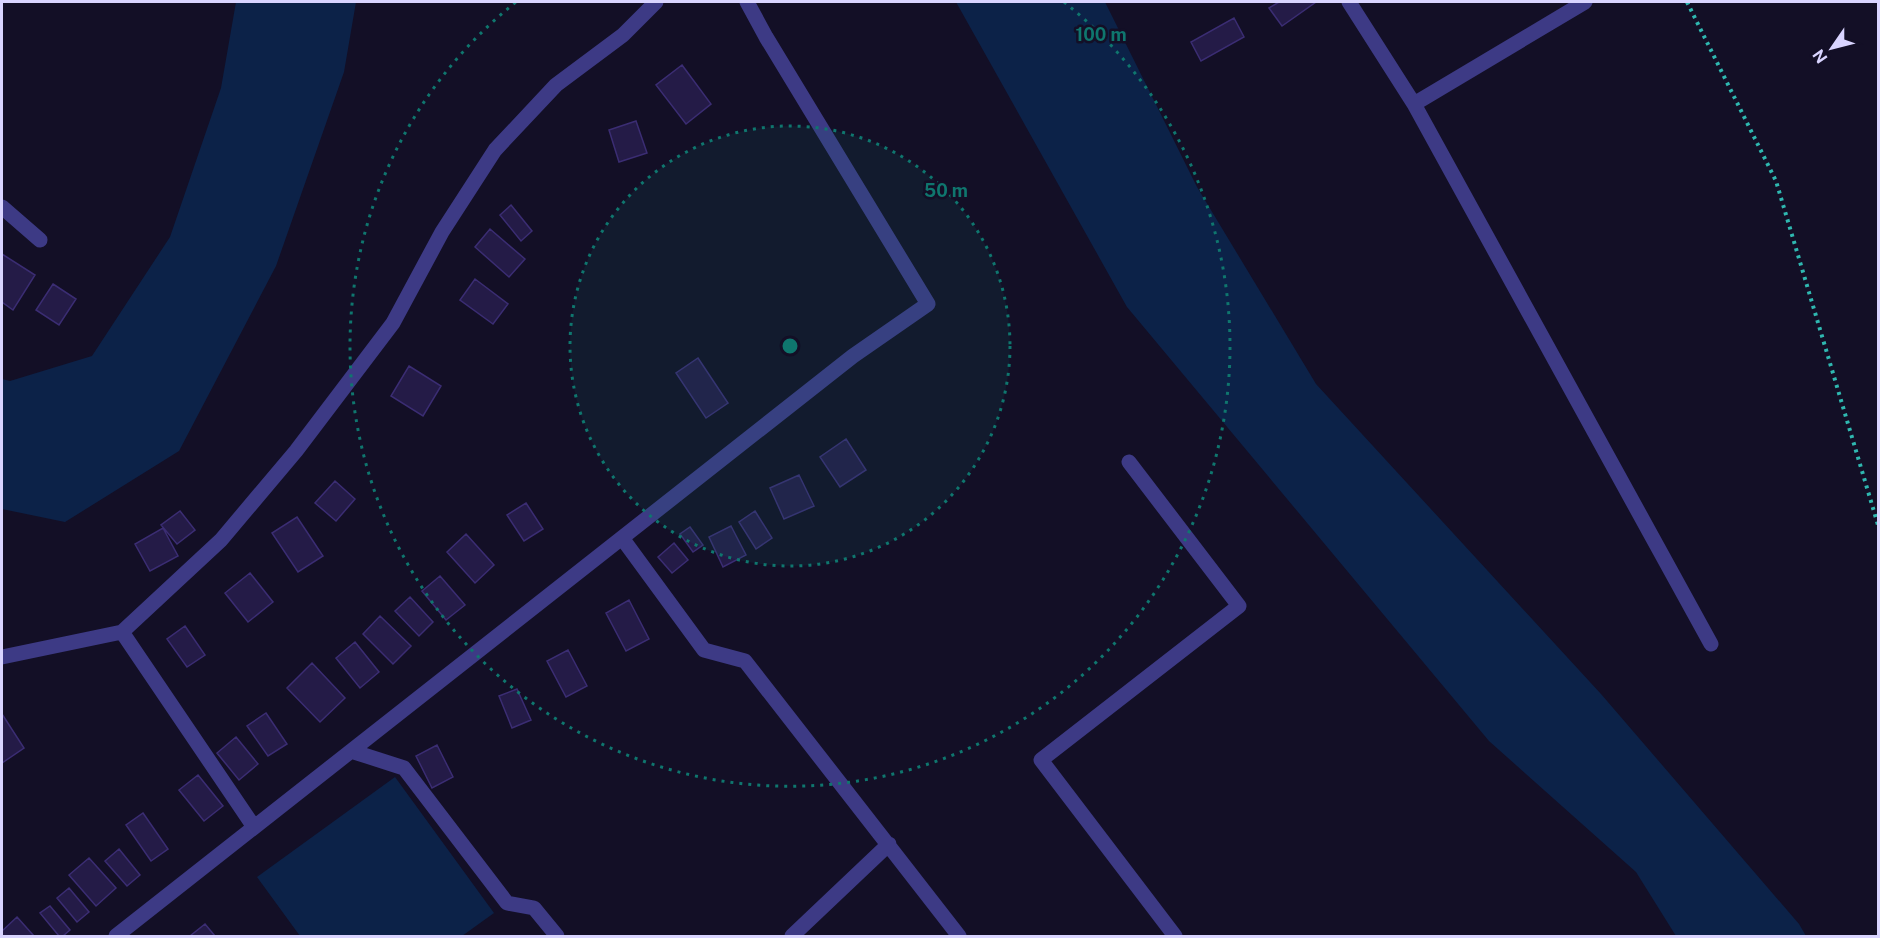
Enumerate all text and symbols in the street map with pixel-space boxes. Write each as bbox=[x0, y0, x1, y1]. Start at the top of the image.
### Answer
north arrow bbox=[1802, 18, 1862, 78]
text: 100 m bbox=[1075, 24, 1127, 45]
text: N bbox=[1809, 46, 1831, 67]
text: 50 m bbox=[924, 180, 968, 201]
centre of rings bbox=[780, 336, 800, 356]

